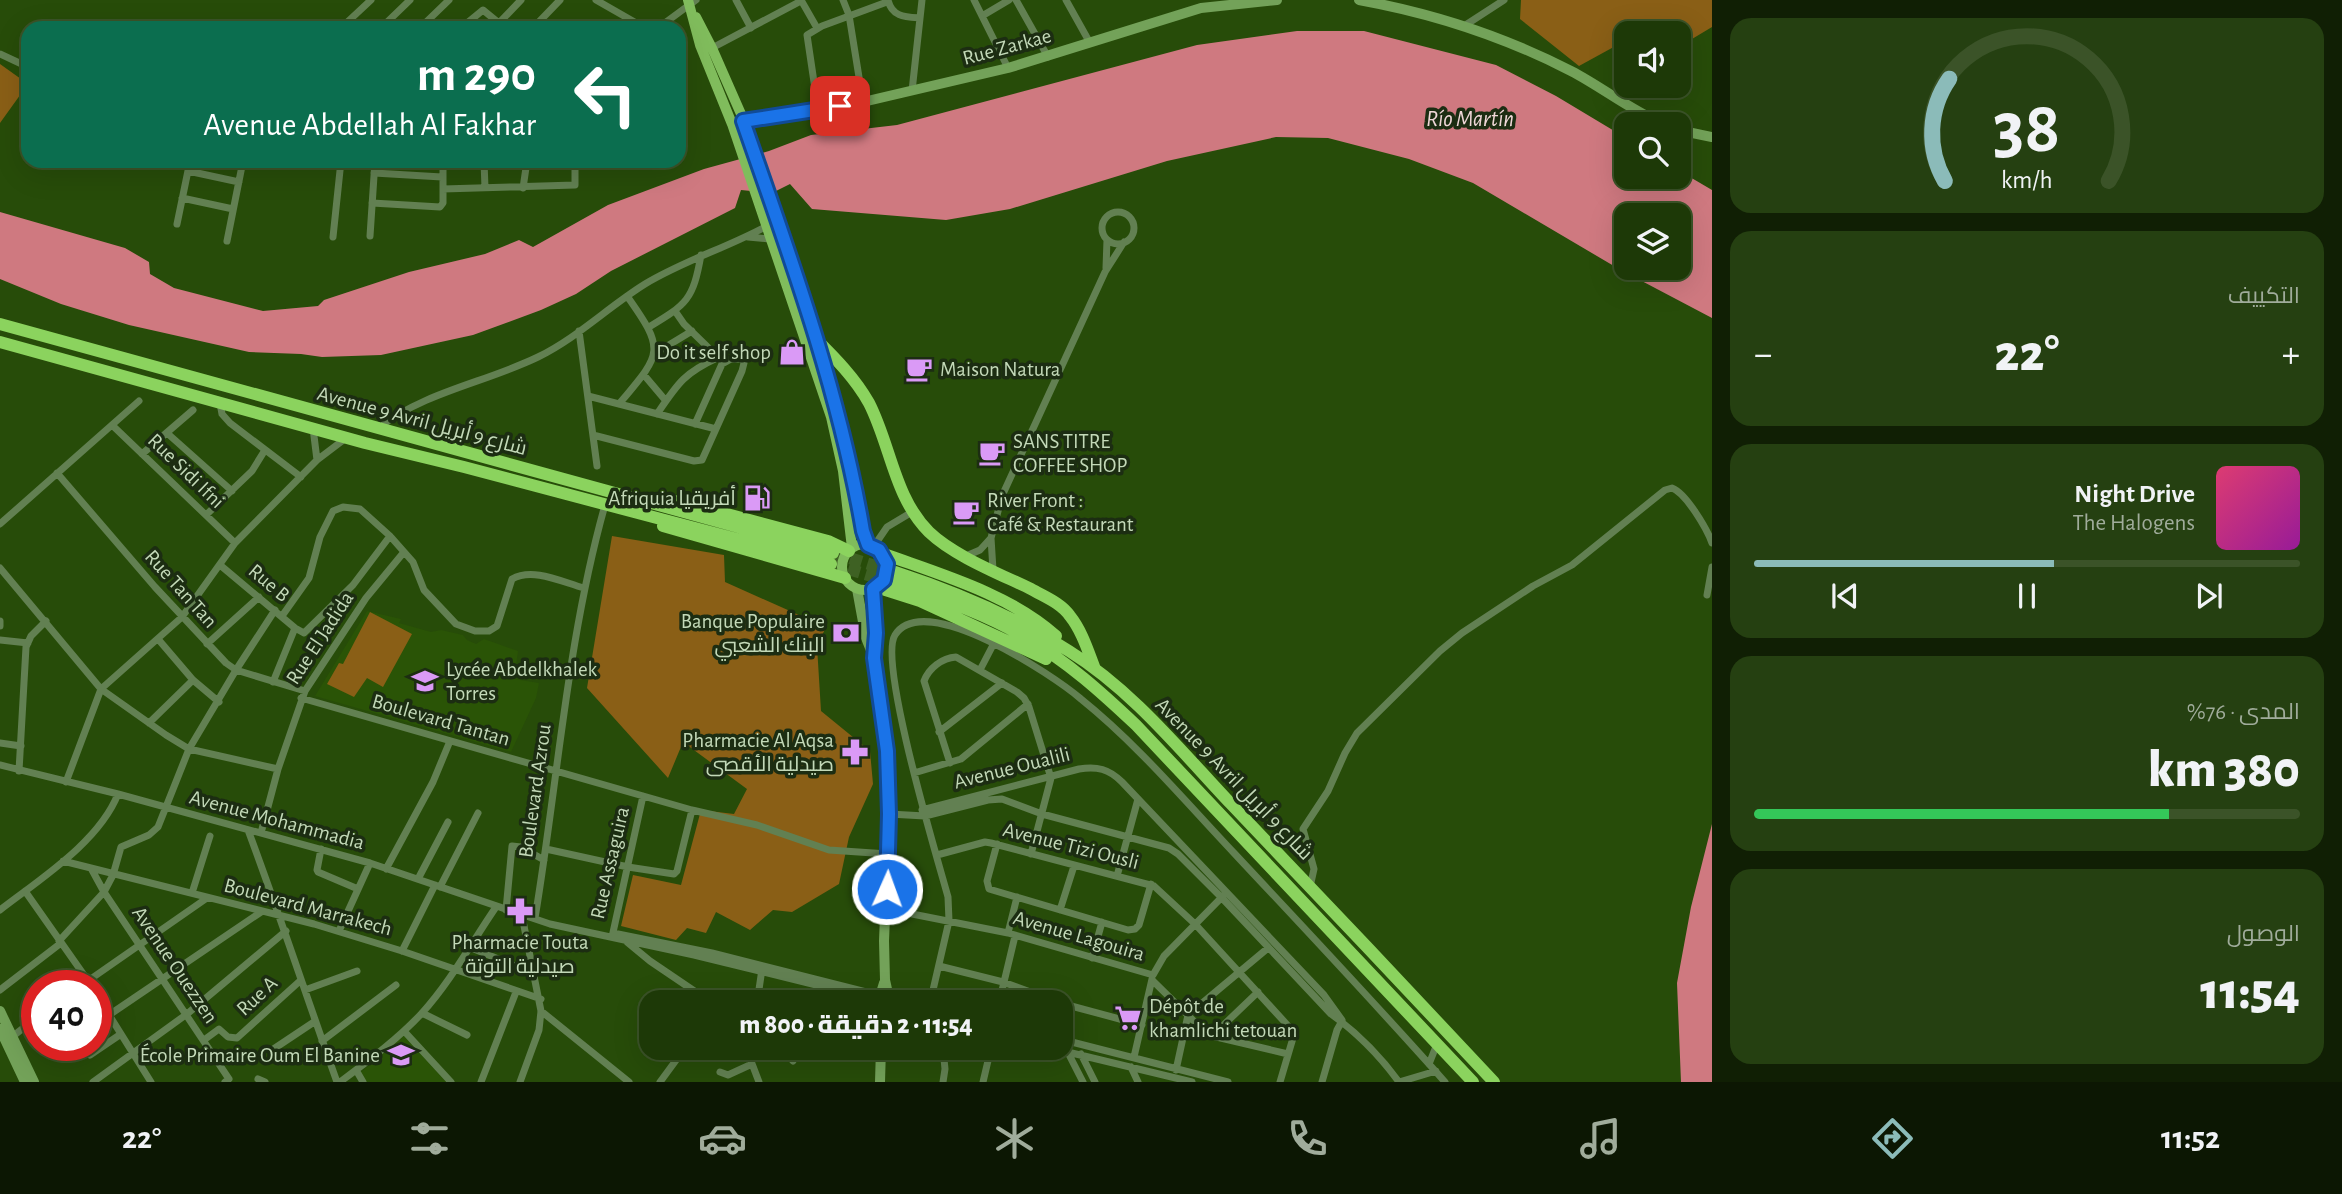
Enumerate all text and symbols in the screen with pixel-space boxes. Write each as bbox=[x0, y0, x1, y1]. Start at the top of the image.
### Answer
map controls bbox=[1614, 21, 1691, 280]
button: sound bbox=[1614, 21, 1691, 98]
street label: Rue Zarkae bbox=[960, 25, 1054, 69]
icon: left bbox=[560, 49, 651, 140]
text: 290 m bbox=[417, 51, 536, 100]
pin bbox=[810, 76, 870, 136]
icon: arrive bbox=[821, 87, 859, 125]
text: 38 bbox=[1993, 94, 2061, 167]
water label: Río Martín bbox=[1426, 108, 1514, 131]
text: Avenue Abdellah Al Fakhar bbox=[203, 109, 536, 141]
button: search bbox=[1614, 112, 1691, 189]
text: km/h bbox=[2001, 168, 2053, 193]
button: layers bbox=[1614, 203, 1691, 280]
text: التكييف bbox=[2228, 285, 2300, 308]
text: 22° bbox=[1994, 328, 2060, 380]
text: − bbox=[1754, 336, 1772, 374]
text: + bbox=[2282, 336, 2300, 374]
shop icon: Do it self shop bbox=[777, 337, 807, 367]
place label: Do it self shop bbox=[656, 342, 771, 363]
cafe icon: Maison Natura bbox=[904, 354, 934, 384]
place label: Maison Natura bbox=[940, 359, 1061, 380]
street label: Avenue 9 Avril شارع 9 أبريل bbox=[314, 380, 530, 462]
street label: Rue Sidi Ifni bbox=[144, 430, 228, 512]
place label: SANS TITRE COFFEE SHOP bbox=[1013, 431, 1127, 476]
cafe icon: SANS TITRE COFFEE SHOP bbox=[977, 438, 1007, 468]
text: Night Drive bbox=[2074, 481, 2195, 507]
fuel station icon: Afriquia أفريقيا bbox=[742, 483, 772, 513]
place label: Afriquia أفريقيا bbox=[608, 485, 736, 510]
place label: River Front : Café & Restaurant bbox=[987, 490, 1134, 535]
cafe icon: River Front : Café & Restaurant bbox=[951, 497, 981, 527]
text: The Halogens bbox=[2073, 512, 2195, 535]
street label: Rue Tan Tan bbox=[141, 546, 221, 632]
street label: Rue B bbox=[244, 560, 294, 606]
icon: previous bbox=[1826, 577, 1864, 615]
icon: pause bbox=[2008, 577, 2046, 615]
icon: next bbox=[2190, 577, 2228, 615]
street label: Rue El Jadida bbox=[282, 588, 358, 688]
place label: Banque Populaire البنك الشعبي bbox=[681, 611, 825, 661]
bank icon: Banque Populaire البنك الشعبي bbox=[831, 618, 861, 648]
place label: Lycée Abdelkhalek Torres bbox=[446, 659, 598, 704]
school or university icon: Lycée Abdelkhalek Torres bbox=[410, 666, 440, 696]
street label: Boulevard Tantan bbox=[370, 690, 512, 750]
street label: Avenue 9 Avril شارع 9 أبريل bbox=[1149, 692, 1319, 866]
text: المدى · 76% bbox=[2187, 701, 2300, 724]
street label: Boulevard Azrou bbox=[515, 723, 555, 859]
place label: Pharmacie Al Aqsa صيدلية الأقصى bbox=[682, 730, 834, 777]
pharmacy icon: Pharmacie Al Aqsa صيدلية الأقصى bbox=[840, 737, 870, 767]
street label: Avenue Oualili bbox=[952, 743, 1072, 793]
text: 380 km bbox=[2148, 744, 2300, 796]
street label: Avenue Mohammadia bbox=[187, 787, 367, 854]
street label: Rue Assaguira bbox=[587, 804, 633, 921]
street label: Avenue Tizi Ousli bbox=[1001, 819, 1141, 873]
position arrow bbox=[850, 852, 924, 926]
street label: Boulevard Marrakech bbox=[222, 874, 394, 940]
pharmacy icon: Pharmacie Touta صيدلية التوتة bbox=[505, 896, 535, 926]
street label: Avenue Ouezzen bbox=[128, 903, 222, 1027]
street label: Avenue Lagouira bbox=[1011, 907, 1147, 965]
text: الوصول bbox=[2227, 923, 2300, 946]
place label: Pharmacie Touta صيدلية التوتة bbox=[451, 932, 589, 978]
text: 11:54 bbox=[2200, 966, 2300, 1018]
speed limit sign: 40 bbox=[21, 970, 112, 1061]
street label: Rue A bbox=[233, 972, 281, 1020]
place label: Dépôt de khamlichi tetouan bbox=[1149, 996, 1297, 1041]
supermarket icon: Dépôt de khamlichi tetouan bbox=[1113, 1003, 1143, 1033]
text: 11:54 · 2 دقيقة · 800 m bbox=[739, 1012, 973, 1038]
school or university icon: École Primaire Oum El Banine bbox=[386, 1040, 416, 1070]
place label: École Primaire Oum El Banine bbox=[140, 1043, 380, 1066]
icon: filters bbox=[405, 1114, 454, 1163]
icon: car bbox=[698, 1114, 747, 1163]
icon: climate bbox=[990, 1114, 1039, 1163]
icon: phone bbox=[1283, 1114, 1332, 1163]
icon: music bbox=[1576, 1114, 1625, 1163]
icon: directions bbox=[1868, 1114, 1917, 1163]
text: 22° bbox=[122, 1122, 161, 1154]
text: 11:52 bbox=[2161, 1122, 2220, 1154]

